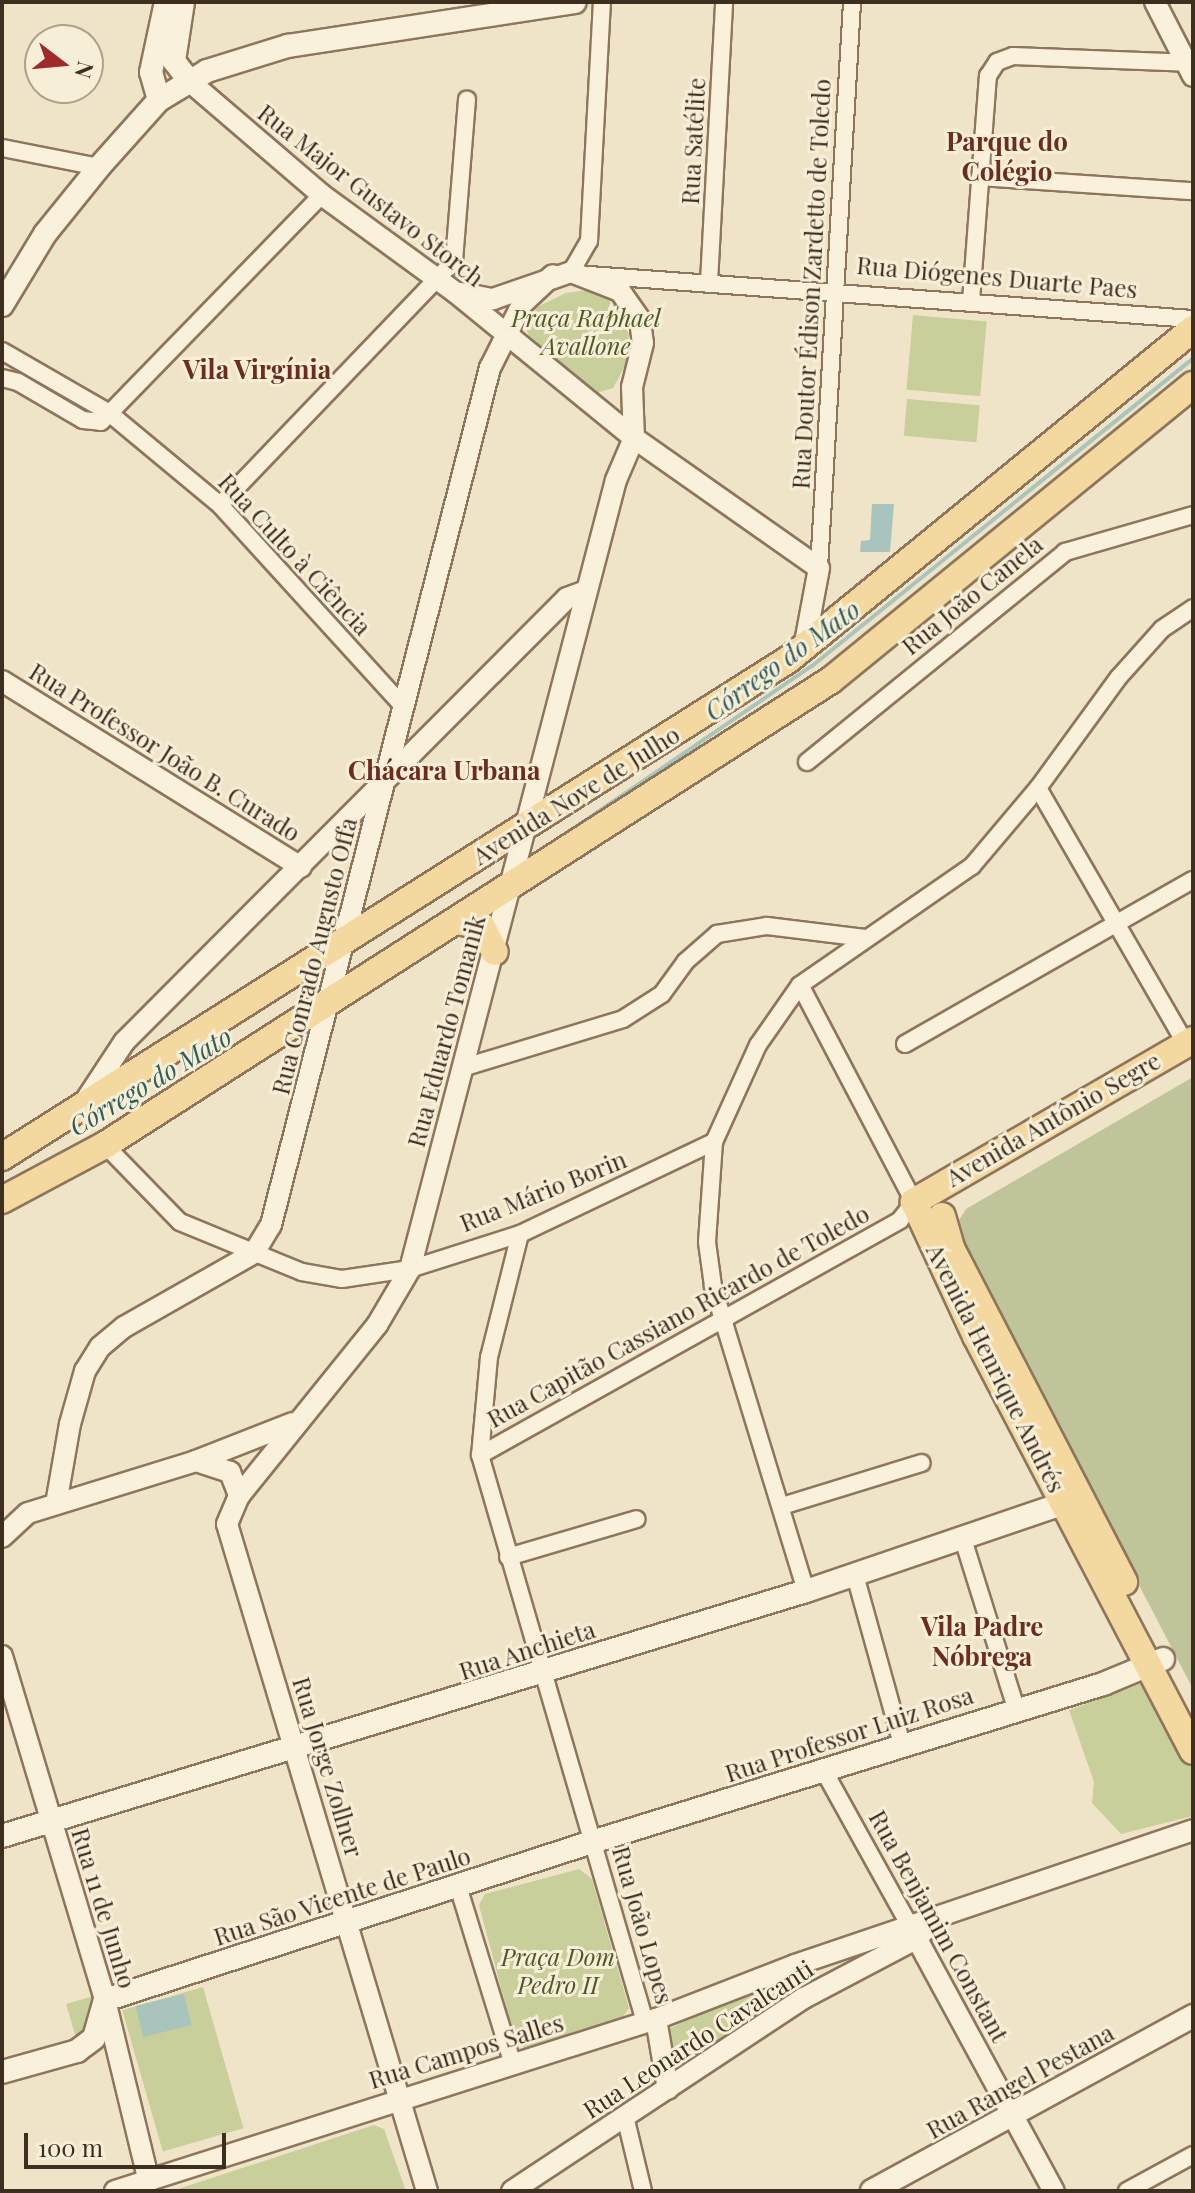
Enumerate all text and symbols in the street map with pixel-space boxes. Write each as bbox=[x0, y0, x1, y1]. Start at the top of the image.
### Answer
north arrow bbox=[24, 24, 104, 104]
text: N bbox=[69, 58, 102, 82]
street label: Rua Satélite bbox=[675, 77, 711, 205]
street label: Rua Doutor Édison Zardetto de Toledo bbox=[786, 77, 836, 491]
street label: Rua Major Gustavo Storch bbox=[252, 98, 490, 292]
district label: Parque do Colégio bbox=[946, 125, 1068, 186]
street label: Rua Diógenes Duarte Paes bbox=[855, 250, 1139, 304]
park label: Praça Raphael Avallone bbox=[511, 304, 661, 360]
district label: Vila Virgínia bbox=[182, 353, 332, 385]
street label: Rua Culto à Ciência bbox=[213, 467, 377, 641]
street label: Rua João Canela bbox=[896, 529, 1048, 661]
water label: Córrego do Mato bbox=[698, 593, 866, 727]
street label: Rua Professor João B. Curado bbox=[24, 656, 306, 848]
street label: Avenida Nove de Julho bbox=[467, 720, 685, 870]
district label: Chácara Urbana bbox=[348, 754, 540, 786]
street label: Rua Conrado Augusto Offa bbox=[265, 814, 363, 1098]
street label: Rua Eduardo Tomanik bbox=[401, 911, 491, 1151]
water label: Córrego do Mato bbox=[63, 1020, 237, 1142]
street label: Avenida Antônio Segre bbox=[940, 1046, 1166, 1192]
street label: Rua Mário Borin bbox=[455, 1144, 631, 1238]
street label: Rua Capitão Cassiano Ricardo de Toledo bbox=[482, 1198, 874, 1434]
street label: Avenida Henrique Andrés bbox=[921, 1239, 1071, 1497]
district label: Vila Padre Nóbrega bbox=[921, 1610, 1043, 1672]
street label: Rua Anchieta bbox=[455, 1614, 599, 1686]
street label: Rua Jorge Zollner bbox=[287, 1673, 369, 1861]
street label: Rua Professor Luiz Rosa bbox=[721, 1680, 977, 1788]
street label: Rua Benjamim Constant bbox=[863, 1805, 1015, 2047]
street label: Rua 11 de Junho bbox=[66, 1824, 142, 1992]
street label: Rua São Vicente de Paulo bbox=[209, 1841, 475, 1951]
street label: Rua João Lopes bbox=[607, 1843, 679, 2007]
park label: Praça Dom Pedro II bbox=[501, 1943, 615, 1999]
street label: Rua Leonardo Cavalcanti bbox=[578, 1954, 818, 2124]
street label: Rua Campos Salles bbox=[365, 2008, 567, 2094]
street label: Rua Rangel Pestana bbox=[921, 2018, 1119, 2144]
scale bar bbox=[28, 2117, 230, 2167]
text: 100 m bbox=[38, 2131, 103, 2163]

